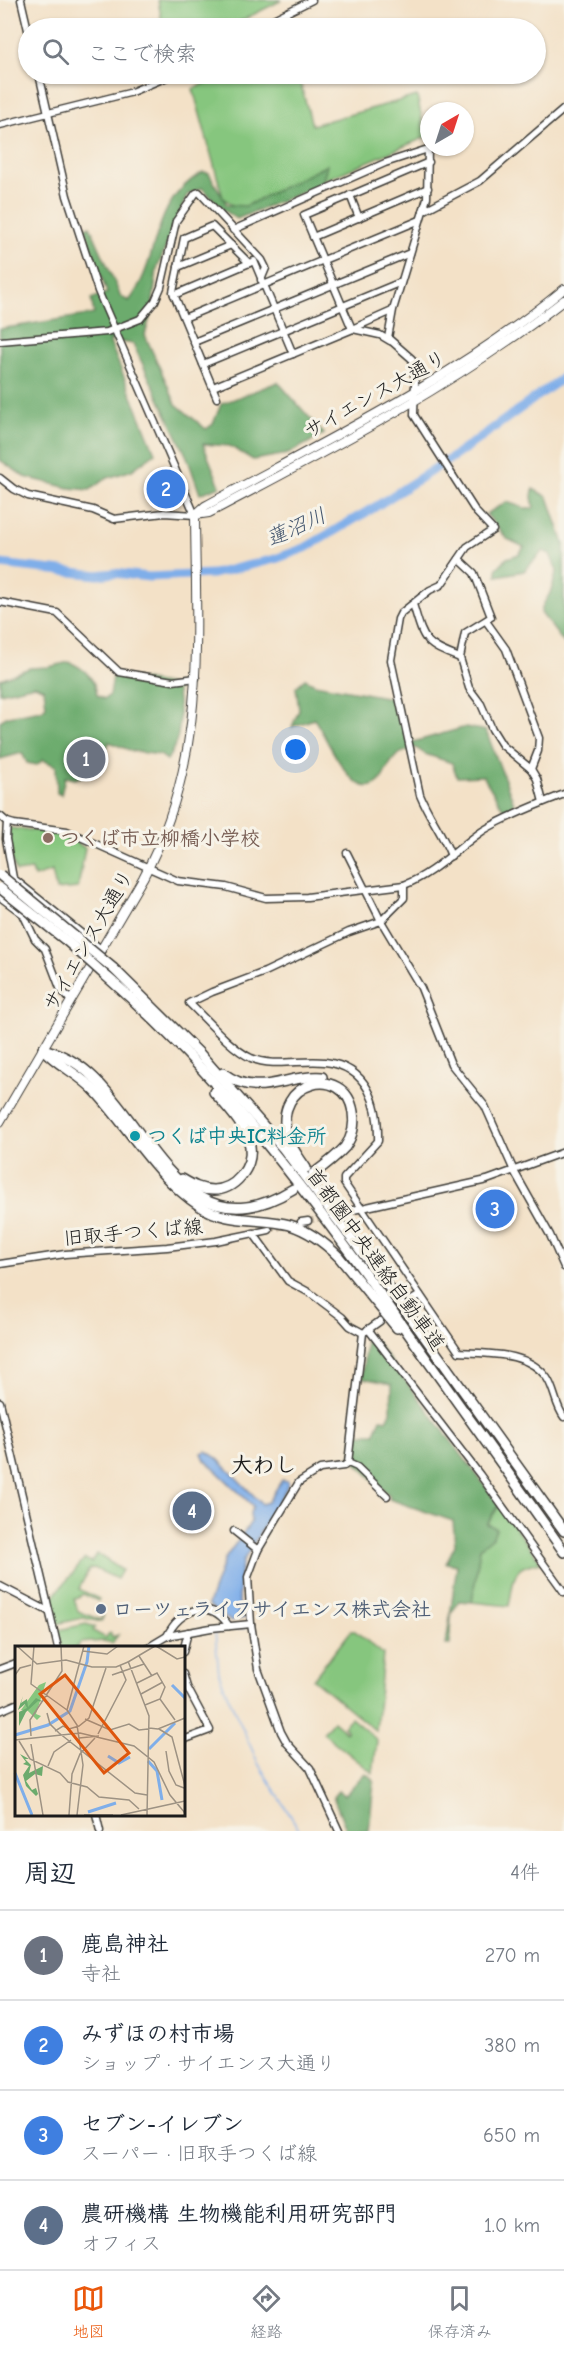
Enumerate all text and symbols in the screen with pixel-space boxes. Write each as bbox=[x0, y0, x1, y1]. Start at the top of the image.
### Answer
search box bbox=[18, 18, 546, 84]
icon: search bbox=[39, 35, 72, 68]
text: ここで検索 bbox=[87, 41, 197, 67]
north arrow bbox=[420, 102, 474, 156]
street label: サイエンス大通り bbox=[300, 346, 450, 443]
pin: 2 bbox=[146, 466, 186, 512]
water label: 蓮沼川 bbox=[262, 503, 330, 551]
your location bbox=[281, 735, 310, 764]
pin: 1 bbox=[66, 736, 106, 782]
place label: つくば市立柳橋小学校 bbox=[60, 827, 260, 850]
marker: つくば市立柳橋小学校 bbox=[41, 831, 55, 845]
street label: サイエンス大通り bbox=[39, 866, 138, 1015]
place label: つくば中央IC料金所 bbox=[147, 1125, 327, 1148]
marker: つくば中央IC料金所 bbox=[128, 1129, 142, 1143]
street label: 首都圏中央連絡自動車道 bbox=[302, 1164, 450, 1355]
pin: 3 bbox=[476, 1186, 514, 1232]
street label: 旧取手つくば線 bbox=[62, 1215, 204, 1250]
district label: 大わし bbox=[231, 1452, 297, 1478]
pin: 4 bbox=[172, 1488, 212, 1534]
place label: ローツェライフサイエンス株式会社 bbox=[113, 1598, 431, 1621]
marker: ローツェライフサイエンス株式会社 bbox=[94, 1602, 108, 1616]
inset map bbox=[15, 1646, 184, 1816]
text: 周辺 bbox=[24, 1859, 76, 1889]
text: 4件 bbox=[510, 1861, 540, 1884]
text: 鹿島神社 bbox=[81, 1931, 169, 1957]
text: 1 bbox=[40, 1944, 47, 1967]
text: 270 m bbox=[485, 1944, 540, 1967]
text: 寺社 bbox=[81, 1962, 121, 1985]
text: みずほの村市場 bbox=[81, 2021, 235, 2047]
text: 2 bbox=[39, 2034, 48, 2057]
text: 380 m bbox=[484, 2034, 540, 2057]
text: ショップ · サイエンス大通り bbox=[81, 2052, 336, 2075]
text: セブン-イレブン bbox=[81, 2111, 244, 2137]
text: 3 bbox=[39, 2124, 48, 2147]
text: 650 m bbox=[483, 2124, 540, 2147]
text: スーパー · 旧取手つくば線 bbox=[81, 2142, 317, 2165]
text: 農研機構 生物機能利用研究部門 bbox=[81, 2201, 397, 2227]
text: 4 bbox=[39, 2214, 48, 2237]
text: 1.0 km bbox=[484, 2214, 540, 2237]
text: オフィス bbox=[81, 2232, 161, 2255]
tab: 地図 bbox=[72, 2282, 105, 2342]
tab: 経路 bbox=[250, 2282, 283, 2342]
tab: 保存済み bbox=[428, 2282, 492, 2342]

